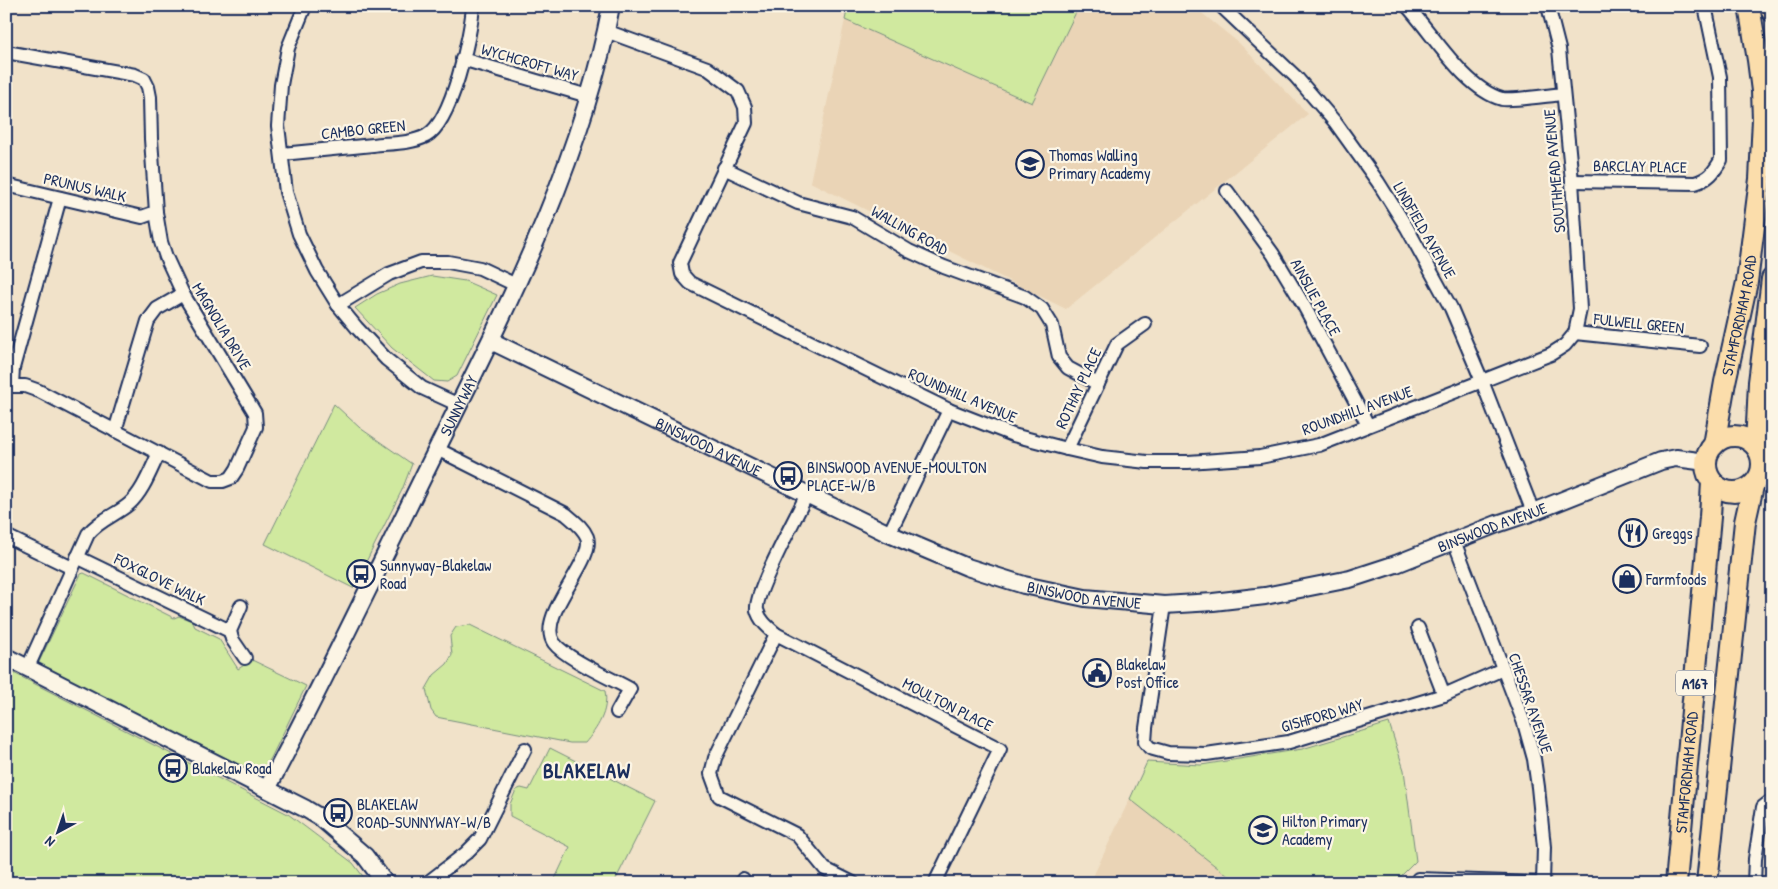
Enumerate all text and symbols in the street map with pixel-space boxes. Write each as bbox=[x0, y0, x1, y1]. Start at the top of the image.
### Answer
street label: WYCHCROFT WAY bbox=[479, 38, 581, 86]
street label: SOUTHMEAD AVENUE bbox=[1538, 108, 1570, 234]
street label: CAMBO GREEN bbox=[320, 114, 406, 144]
place label: Thomas Walling Primary Academy bbox=[1049, 144, 1151, 184]
school or university icon: Thomas Walling Primary Academy bbox=[1015, 149, 1045, 179]
street label: BARCLAY PLACE bbox=[1593, 154, 1687, 178]
street label: PRUNUS WALK bbox=[42, 167, 129, 207]
street label: LINDFIELD AVENUE bbox=[1388, 178, 1462, 282]
street label: WALLING ROAD bbox=[868, 200, 953, 260]
street label: AINSLIE PLACE bbox=[1286, 254, 1346, 340]
street label: STAMFORDHAM ROAD bbox=[1716, 254, 1761, 378]
street label: MAGNOLIA DRIVE bbox=[187, 278, 257, 374]
street label: FULWELL GREEN bbox=[1592, 307, 1685, 339]
street label: ROTHAY PLACE bbox=[1050, 344, 1106, 432]
street label: ROUNDHILL AVENUE bbox=[905, 362, 1021, 428]
street label: SUNNYWAY bbox=[434, 371, 483, 439]
street label: ROUNDHILL AVENUE bbox=[1299, 380, 1415, 440]
street label: BINSWOOD AVENUE bbox=[652, 412, 765, 482]
place label: BINSWOOD AVENUE-MOULTON PLACE-W/B bbox=[807, 456, 986, 496]
bus stop icon: BINSWOOD AVENUE-MOULTON PLACE-W/B bbox=[773, 461, 803, 491]
street label: BINSWOOD AVENUE bbox=[1434, 497, 1550, 557]
restaurant icon: Greggs bbox=[1618, 518, 1648, 548]
place label: Greggs bbox=[1652, 522, 1693, 544]
street label: FOXGLOVE WALK bbox=[110, 547, 210, 611]
place label: Sunnyway-Blakelaw Road bbox=[380, 554, 491, 594]
bus stop icon: Sunnyway-Blakelaw Road bbox=[346, 559, 376, 589]
shop icon: Farmfoods bbox=[1612, 564, 1642, 594]
place label: Farmfoods bbox=[1645, 568, 1706, 590]
street label: BINSWOOD AVENUE bbox=[1025, 575, 1142, 614]
street label: CHESSAR AVENUE bbox=[1504, 650, 1558, 756]
place label: Blakelaw Post Office bbox=[1116, 653, 1180, 693]
public building icon: Blakelaw Post Office bbox=[1082, 658, 1112, 688]
road number: A167 bbox=[1676, 670, 1714, 696]
street label: MOULTON PLACE bbox=[899, 672, 997, 736]
street label: GISHFORD WAY bbox=[1278, 693, 1366, 737]
street label: STAMFORDHAM ROAD bbox=[1670, 710, 1703, 834]
bus stop icon: Blakelaw Road bbox=[158, 753, 188, 783]
district label: BLAKELAW bbox=[543, 756, 631, 785]
place label: Blakelaw Road bbox=[192, 757, 272, 779]
place label: BLAKELAW ROAD-SUNNYWAY-W/B bbox=[357, 793, 491, 833]
bus stop icon: BLAKELAW ROAD-SUNNYWAY-W/B bbox=[323, 798, 353, 828]
north arrow bbox=[32, 806, 82, 856]
place label: Hilton Primary Academy bbox=[1282, 810, 1368, 850]
school or university icon: Hilton Primary Academy bbox=[1248, 815, 1278, 845]
text: N bbox=[40, 832, 58, 852]

